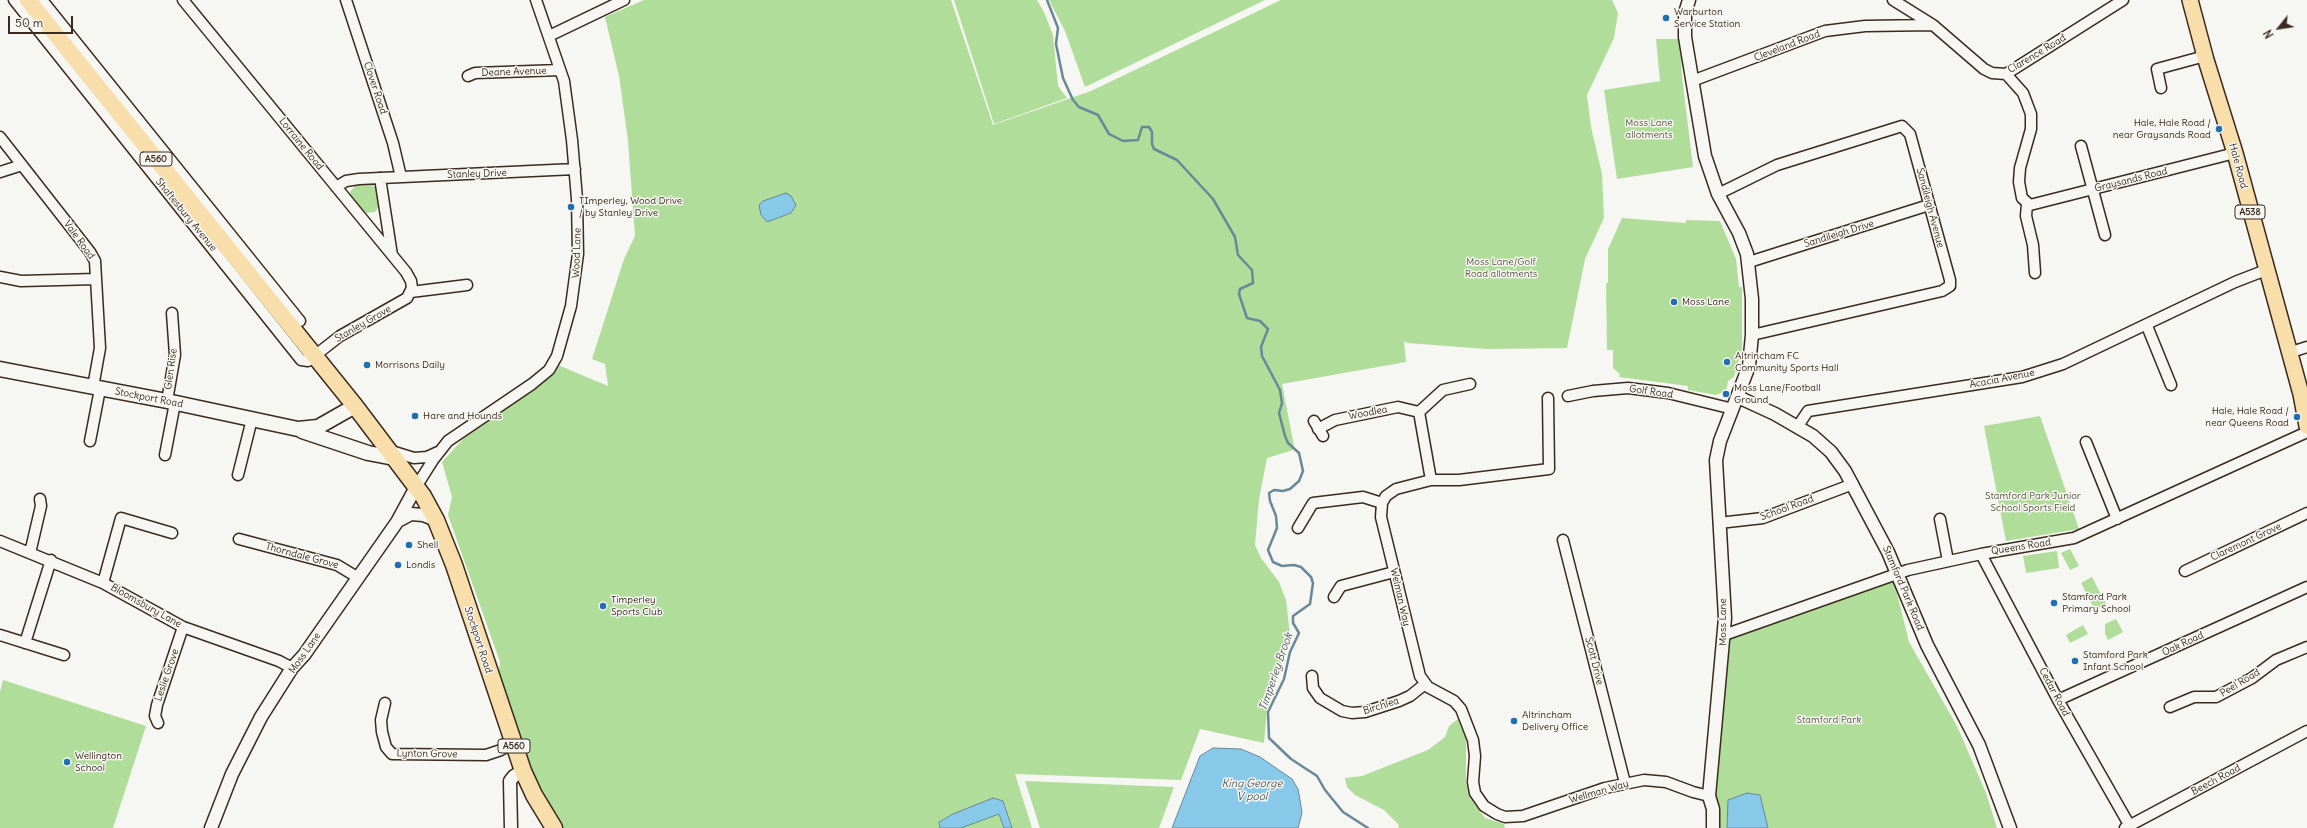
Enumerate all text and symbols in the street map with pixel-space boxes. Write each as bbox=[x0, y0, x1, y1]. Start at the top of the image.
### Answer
place label: Warburton Service Station bbox=[1674, 6, 1740, 30]
scale bar bbox=[10, 8, 75, 34]
north arrow bbox=[2259, 8, 2299, 48]
marker: Warburton Service Station bbox=[1661, 13, 1671, 23]
text: 50 m bbox=[15, 15, 43, 30]
text: N bbox=[2261, 27, 2277, 41]
street label: Cleveland Road bbox=[1752, 28, 1822, 64]
street label: Clarence Road bbox=[2006, 32, 2068, 76]
street label: Clover Road bbox=[361, 60, 389, 116]
street label: Deane Avenue bbox=[481, 65, 547, 79]
street label: Lorraine Road bbox=[276, 115, 326, 173]
park label: Moss Lane allotments bbox=[1625, 117, 1673, 140]
place label: Hale, Hale Road / near Graysands Road bbox=[2113, 117, 2211, 140]
marker: Hale, Hale Road / near Graysands Road bbox=[2214, 124, 2224, 134]
street label: Hale Road bbox=[2226, 142, 2250, 190]
road number: A560 bbox=[140, 152, 172, 166]
street label: Graysands Road bbox=[2093, 165, 2169, 195]
street label: Stanley Drive bbox=[447, 167, 507, 181]
street label: Sandileigh Avenue bbox=[1914, 167, 1946, 249]
street label: Shaftesbury Avenue bbox=[153, 176, 219, 254]
place label: TImperley, Wood Drive / by Stanley Drive bbox=[579, 195, 682, 218]
marker: TImperley, Wood Drive / by Stanley Drive bbox=[566, 202, 576, 212]
road number: A538 bbox=[2235, 205, 2265, 219]
street label: Vale Road bbox=[61, 218, 97, 262]
street label: Sandileigh Drive bbox=[1803, 218, 1875, 250]
street label: Wood Lane bbox=[570, 228, 584, 278]
park label: Moss Lane/Golf Road allotments bbox=[1465, 256, 1537, 280]
place label: Moss Lane bbox=[1682, 296, 1729, 308]
marker: Moss Lane bbox=[1669, 297, 1679, 307]
street label: Stanley Grove bbox=[333, 303, 393, 345]
street label: Glen Rise bbox=[162, 348, 180, 390]
place label: Altrincham FC Community Sports Hall bbox=[1735, 350, 1839, 374]
marker: Altrincham FC Community Sports Hall bbox=[1722, 357, 1732, 367]
place label: Morrisons Daily bbox=[375, 359, 445, 371]
marker: Morrisons Daily bbox=[362, 360, 372, 370]
street label: Acacia Avenue bbox=[1968, 367, 2036, 391]
place label: Moss Lane/Football Ground bbox=[1734, 382, 1820, 406]
street label: Golf Road bbox=[1628, 383, 1674, 401]
street label: Stockport Road bbox=[114, 386, 184, 410]
marker: Moss Lane/Football Ground bbox=[1721, 389, 1731, 399]
street label: Woodlea bbox=[1348, 403, 1388, 423]
place label: Hale, Hale Road / near Queens Road bbox=[2205, 405, 2289, 428]
place label: Hare and Hounds bbox=[423, 410, 502, 422]
marker: Hare and Hounds bbox=[410, 411, 420, 421]
marker: Hale, Hale Road / near Queens Road bbox=[2292, 412, 2302, 422]
park label: Stamford Park Junior School Sports Field bbox=[1985, 490, 2081, 514]
street label: School Road bbox=[1759, 493, 1815, 523]
street label: Claremont Grove bbox=[2209, 520, 2283, 564]
street label: Queens Road bbox=[1990, 536, 2052, 558]
place label: Shell bbox=[417, 539, 438, 551]
street label: Thorndale Grove bbox=[264, 540, 340, 572]
marker: Shell bbox=[404, 540, 414, 550]
street label: Stamford Park Road bbox=[1880, 544, 1926, 632]
place label: Londis bbox=[406, 559, 435, 571]
marker: Londis bbox=[393, 560, 403, 570]
street label: Welman Way bbox=[1388, 567, 1412, 627]
street label: Bloomsbury Lane bbox=[108, 582, 184, 630]
place label: Stamford Park Primary School bbox=[2062, 591, 2131, 614]
place label: Timperley Sports Club bbox=[611, 594, 662, 618]
street label: Moss Lane bbox=[1717, 598, 1729, 646]
marker: Stamford Park Primary School bbox=[2049, 598, 2059, 608]
marker: Timperley Sports Club bbox=[598, 601, 608, 611]
street label: Stockport Road bbox=[462, 605, 494, 675]
street label: Oak Road bbox=[2160, 629, 2206, 659]
street label: Moss Lane bbox=[286, 630, 324, 676]
water label: Timperley Brook bbox=[1257, 631, 1295, 713]
street label: Scott Drive bbox=[1582, 636, 1606, 686]
street label: Leslie Grove bbox=[152, 647, 182, 703]
place label: Stamford Park Infant School bbox=[2083, 649, 2148, 672]
marker: Stamford Park Infant School bbox=[2070, 656, 2080, 666]
street label: Cedar Road bbox=[2036, 666, 2072, 718]
street label: Peel Road bbox=[2218, 666, 2262, 700]
street label: Birchlea bbox=[1362, 695, 1400, 717]
place label: Altrincham Delivery Office bbox=[1522, 709, 1588, 732]
park label: Stamford Park bbox=[1797, 714, 1861, 726]
marker: Altrincham Delivery Office bbox=[1509, 716, 1519, 726]
road number: A560 bbox=[498, 739, 530, 753]
street label: Lynton Grove bbox=[396, 747, 458, 761]
place label: Wellington School bbox=[75, 750, 122, 774]
marker: Wellington School bbox=[62, 757, 72, 767]
street label: Beech Road bbox=[2189, 762, 2243, 798]
water label: King George V pool bbox=[1222, 777, 1282, 803]
street label: Wellman Way bbox=[1568, 778, 1630, 806]

